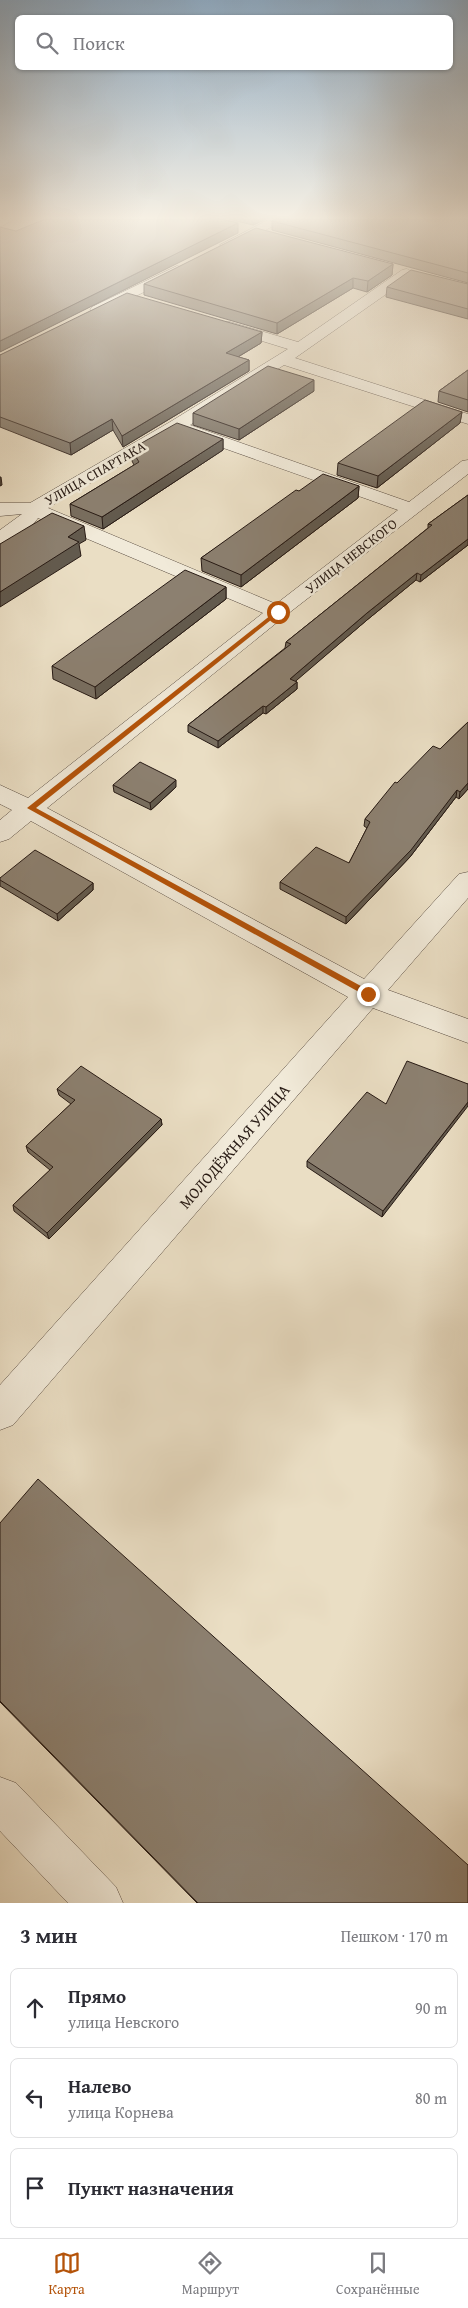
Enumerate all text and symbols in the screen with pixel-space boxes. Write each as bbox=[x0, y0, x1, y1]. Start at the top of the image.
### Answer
search box bbox=[15, 15, 453, 70]
icon: search bbox=[33, 29, 61, 57]
text: Поиск bbox=[73, 29, 125, 57]
street label: УЛИЦА СПАРТАКА bbox=[41, 436, 150, 510]
street label: УЛИЦА НЕВСКОГО bbox=[301, 514, 401, 598]
route start bbox=[267, 601, 290, 624]
route end bbox=[357, 983, 380, 1006]
street label: МОЛОДЁЖНАЯ УЛИЦА bbox=[173, 1078, 295, 1214]
text: 3 мин bbox=[20, 1920, 77, 1951]
text: Пешком · 170 m bbox=[341, 1924, 448, 1948]
text: Прямо bbox=[68, 1982, 126, 2010]
icon: ahead bbox=[21, 1994, 49, 2022]
text: 90 m bbox=[415, 1996, 447, 2020]
text: улица Невского bbox=[68, 2010, 179, 2034]
text: Налево bbox=[68, 2072, 131, 2100]
icon: left bbox=[21, 2084, 49, 2112]
text: 80 m bbox=[415, 2086, 447, 2110]
text: улица Корнева bbox=[68, 2100, 174, 2124]
icon: arrive bbox=[21, 2174, 49, 2202]
text: Пункт назначения bbox=[68, 2174, 234, 2202]
tab: Карта bbox=[49, 2249, 85, 2299]
tab: Маршрут bbox=[182, 2249, 239, 2299]
tab: Сохранённые bbox=[336, 2249, 419, 2299]

